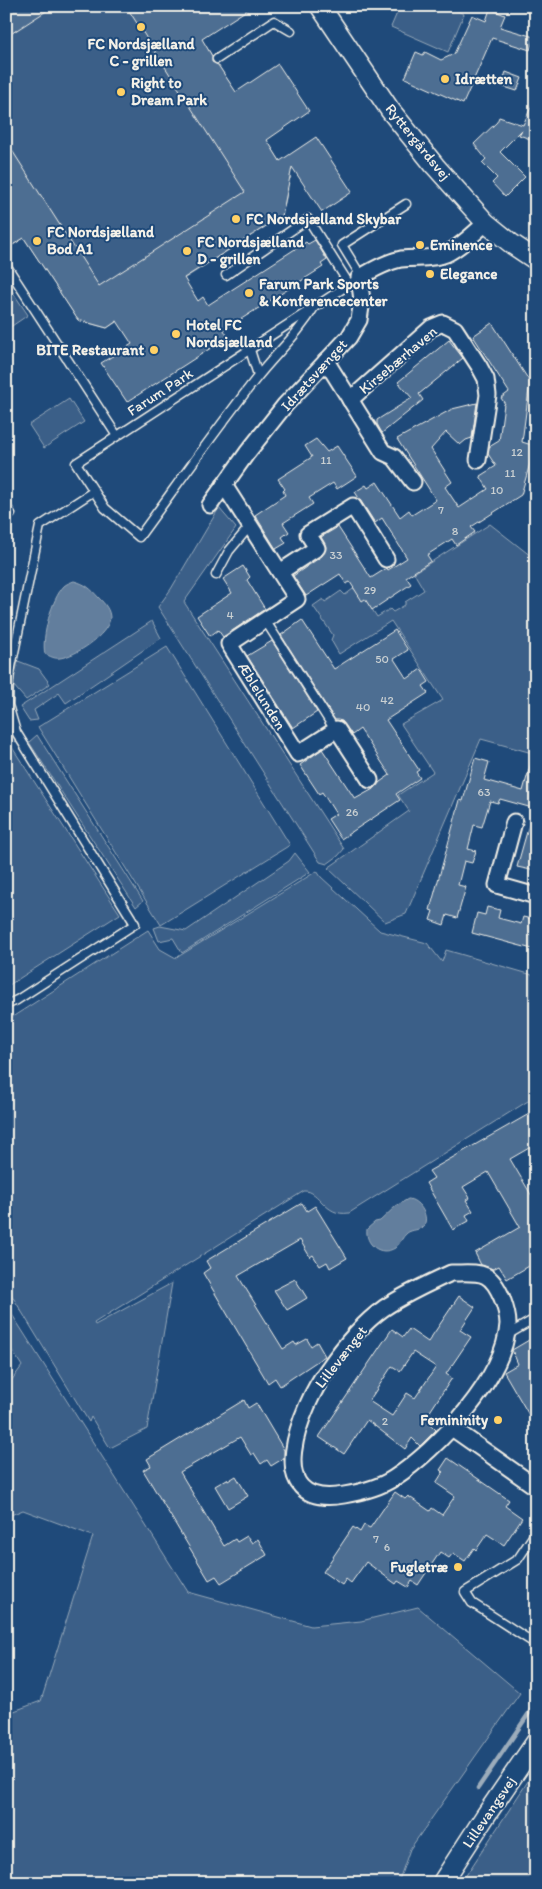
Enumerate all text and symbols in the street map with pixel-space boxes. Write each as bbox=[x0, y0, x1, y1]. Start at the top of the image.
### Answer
marker: FC Nordsjælland C - grillen bbox=[135, 21, 147, 33]
place label: FC Nordsjælland C - grillen bbox=[87, 35, 196, 71]
place label: Idrætten bbox=[455, 70, 513, 88]
marker: Idrætten bbox=[439, 73, 451, 85]
place label: Right to Dream Park bbox=[131, 74, 207, 109]
marker: Right to Dream Park bbox=[115, 86, 127, 98]
street label: Ryttergårdsvej bbox=[382, 100, 454, 184]
place label: FC Nordsjælland Skybar bbox=[246, 210, 402, 229]
marker: FC Nordsjælland Skybar bbox=[230, 213, 242, 225]
place label: FC Nordsjælland Bod A1 bbox=[47, 223, 155, 258]
place label: FC Nordsjælland D - grillen bbox=[197, 233, 305, 269]
marker: FC Nordsjælland Bod A1 bbox=[31, 235, 43, 247]
place label: Eminence bbox=[430, 236, 493, 254]
marker: Eminence bbox=[414, 239, 426, 251]
marker: FC Nordsjælland D - grillen bbox=[181, 245, 193, 257]
place label: Elegance bbox=[440, 265, 497, 284]
marker: Elegance bbox=[424, 268, 436, 280]
place label: Farum Park Sports & Konferencecenter bbox=[259, 275, 389, 310]
marker: Farum Park Sports & Konferencecenter bbox=[243, 287, 255, 299]
place label: Hotel FC Nordsjælland bbox=[186, 316, 273, 352]
street label: Kirsebærhaven bbox=[355, 322, 441, 398]
marker: Hotel FC Nordsjælland bbox=[170, 328, 182, 340]
street label: Idrætsvænget bbox=[277, 335, 351, 415]
place label: BITE Restaurant bbox=[36, 341, 144, 359]
marker: BITE Restaurant bbox=[148, 344, 160, 356]
street label: Farum Park bbox=[124, 364, 196, 420]
house number: 12 bbox=[511, 445, 524, 459]
house number: 11 bbox=[320, 453, 332, 467]
house number: 11 bbox=[504, 466, 516, 480]
house number: 10 bbox=[491, 483, 503, 497]
house number: 7 bbox=[438, 503, 444, 517]
house number: 8 bbox=[452, 524, 459, 538]
house number: 33 bbox=[329, 548, 343, 562]
house number: 29 bbox=[364, 583, 376, 597]
house number: 4 bbox=[226, 608, 234, 622]
house number: 50 bbox=[375, 652, 389, 666]
street label: Æblelunden bbox=[234, 659, 290, 734]
house number: 42 bbox=[380, 693, 394, 707]
house number: 40 bbox=[356, 700, 370, 714]
house number: 63 bbox=[478, 785, 491, 799]
house number: 26 bbox=[346, 805, 358, 819]
street label: Lillevænget bbox=[311, 1322, 371, 1392]
place label: Femininity bbox=[420, 1411, 489, 1430]
house number: 2 bbox=[382, 1414, 389, 1428]
marker: Femininity bbox=[492, 1414, 504, 1426]
house number: 7 bbox=[373, 1532, 379, 1546]
house number: 6 bbox=[384, 1540, 390, 1554]
place label: Fugletræ bbox=[390, 1558, 448, 1577]
marker: Fugletræ bbox=[452, 1561, 464, 1573]
street label: Lillevangsvej bbox=[458, 1773, 520, 1851]

